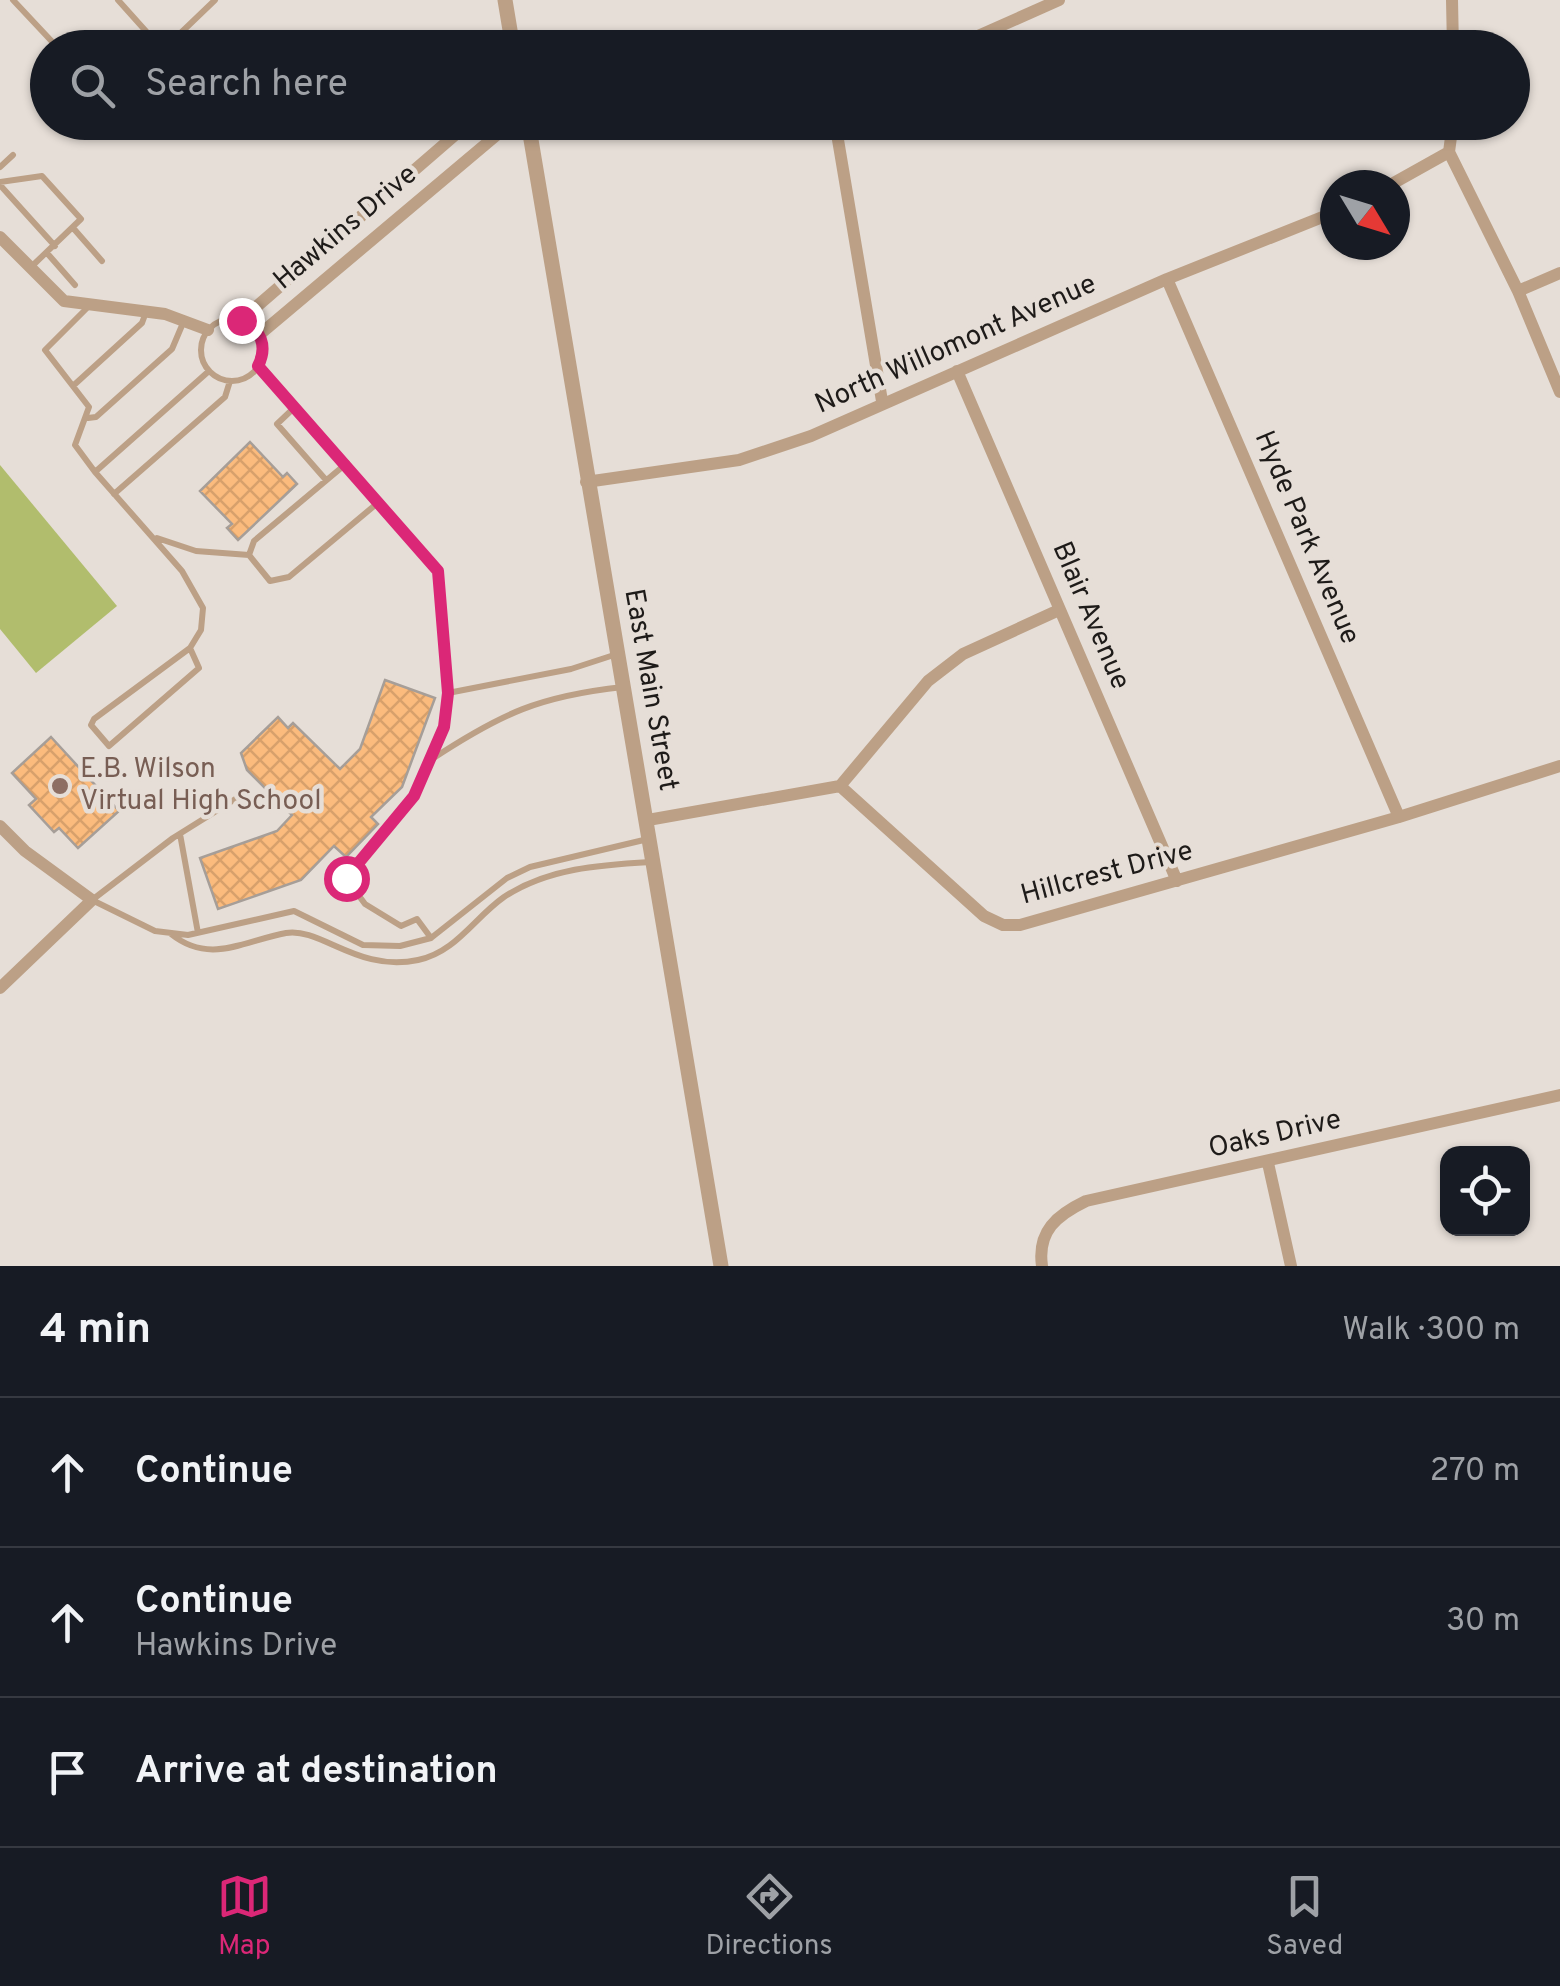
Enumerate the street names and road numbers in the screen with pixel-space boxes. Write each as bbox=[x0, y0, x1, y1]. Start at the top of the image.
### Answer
street label: Hawkins Drive bbox=[267, 157, 425, 299]
street label: North Willomont Avenue bbox=[810, 267, 1102, 423]
street label: Hyde Park Avenue bbox=[1245, 426, 1367, 650]
street label: Blair Avenue bbox=[1043, 536, 1137, 696]
street label: East Main Street bbox=[615, 586, 685, 794]
street label: Hillcrest Drive bbox=[1017, 834, 1197, 914]
street label: Oaks Drive bbox=[1205, 1102, 1345, 1168]

